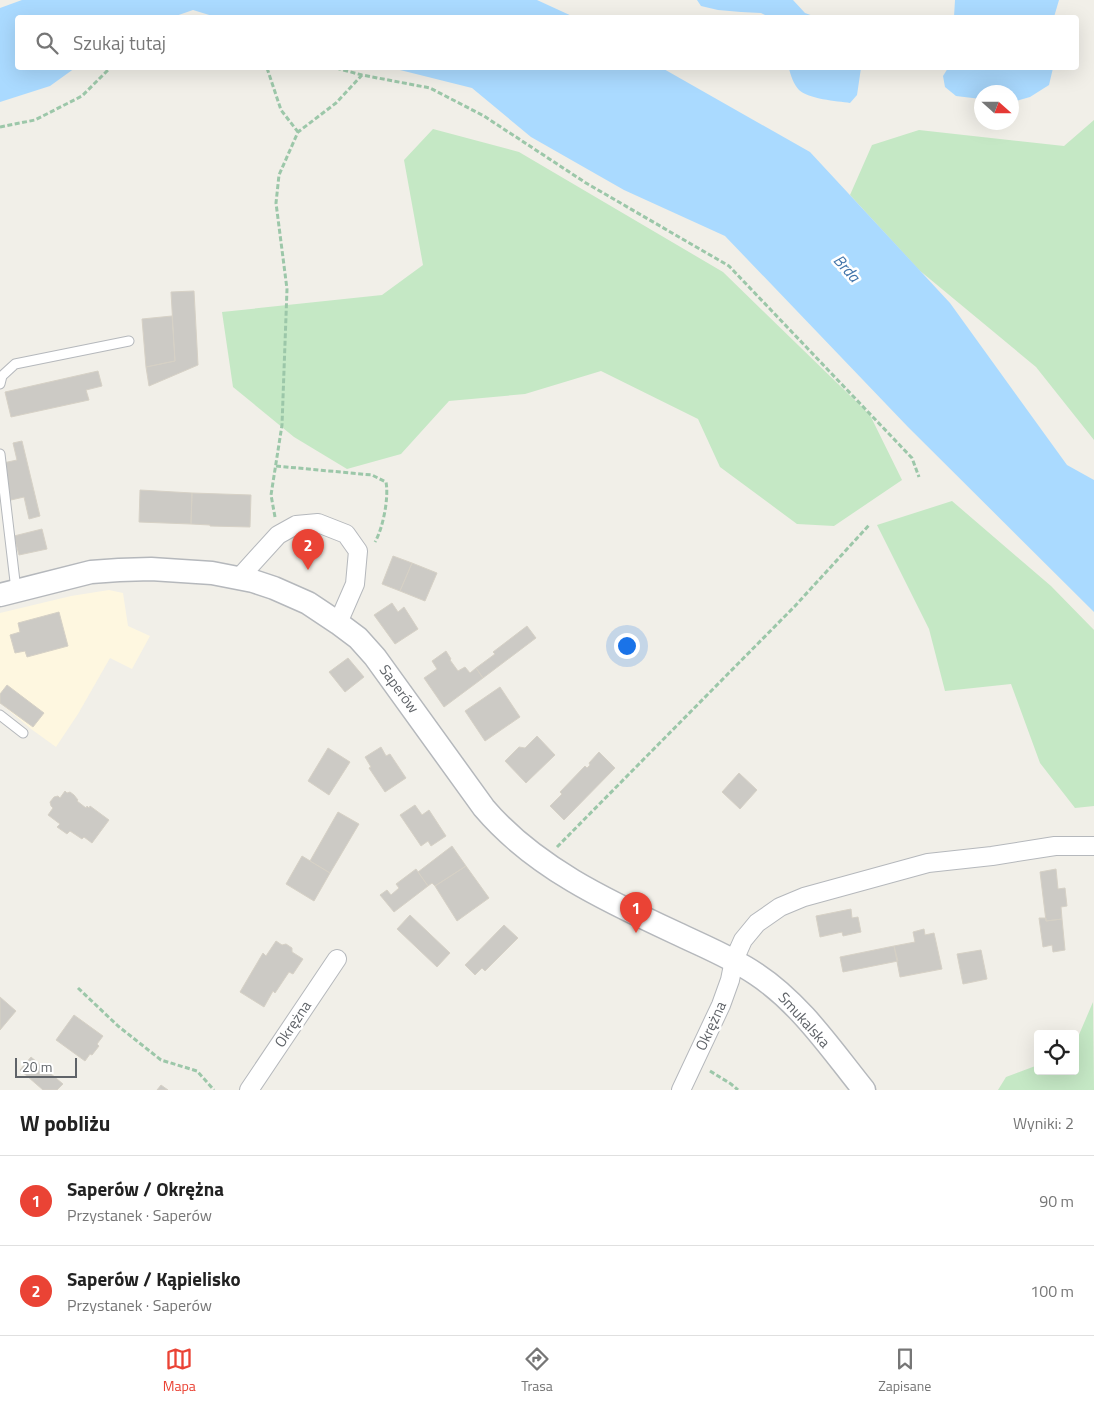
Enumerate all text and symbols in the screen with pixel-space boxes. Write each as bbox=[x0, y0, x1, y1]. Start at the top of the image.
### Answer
search box bbox=[15, 15, 1079, 70]
text: Szukaj tutaj bbox=[73, 28, 166, 57]
icon: search bbox=[33, 29, 61, 57]
north arrow bbox=[974, 85, 1019, 130]
water label: Brda bbox=[828, 249, 867, 288]
pin: 2 bbox=[292, 529, 324, 570]
your location bbox=[614, 633, 640, 659]
street label: Saperów bbox=[374, 660, 425, 718]
pin: 1 bbox=[620, 892, 652, 933]
street label: Smukalska bbox=[773, 987, 836, 1053]
street label: Okrężna bbox=[268, 995, 317, 1052]
street label: Okrężna bbox=[689, 997, 732, 1054]
map controls bbox=[1034, 1030, 1079, 1075]
button: locate bbox=[1034, 1030, 1079, 1075]
scale bar bbox=[15, 1055, 78, 1078]
text: 20 m bbox=[22, 1056, 52, 1077]
text: W pobliżu bbox=[20, 1107, 110, 1139]
text: Wyniki: 2 bbox=[1013, 1111, 1074, 1135]
text: Saperów / Okrężna bbox=[67, 1174, 224, 1203]
text: 1 bbox=[32, 1189, 40, 1213]
text: 90 m bbox=[1039, 1189, 1074, 1213]
text: Przystanek · Saperów bbox=[67, 1203, 212, 1227]
text: Saperów / Kąpielisko bbox=[67, 1264, 241, 1293]
text: 2 bbox=[32, 1279, 40, 1303]
text: 100 m bbox=[1030, 1279, 1074, 1303]
text: Przystanek · Saperów bbox=[67, 1293, 212, 1317]
tab: Mapa bbox=[163, 1345, 196, 1396]
tab: Trasa bbox=[521, 1345, 553, 1396]
tab: Zapisane bbox=[878, 1345, 931, 1396]

